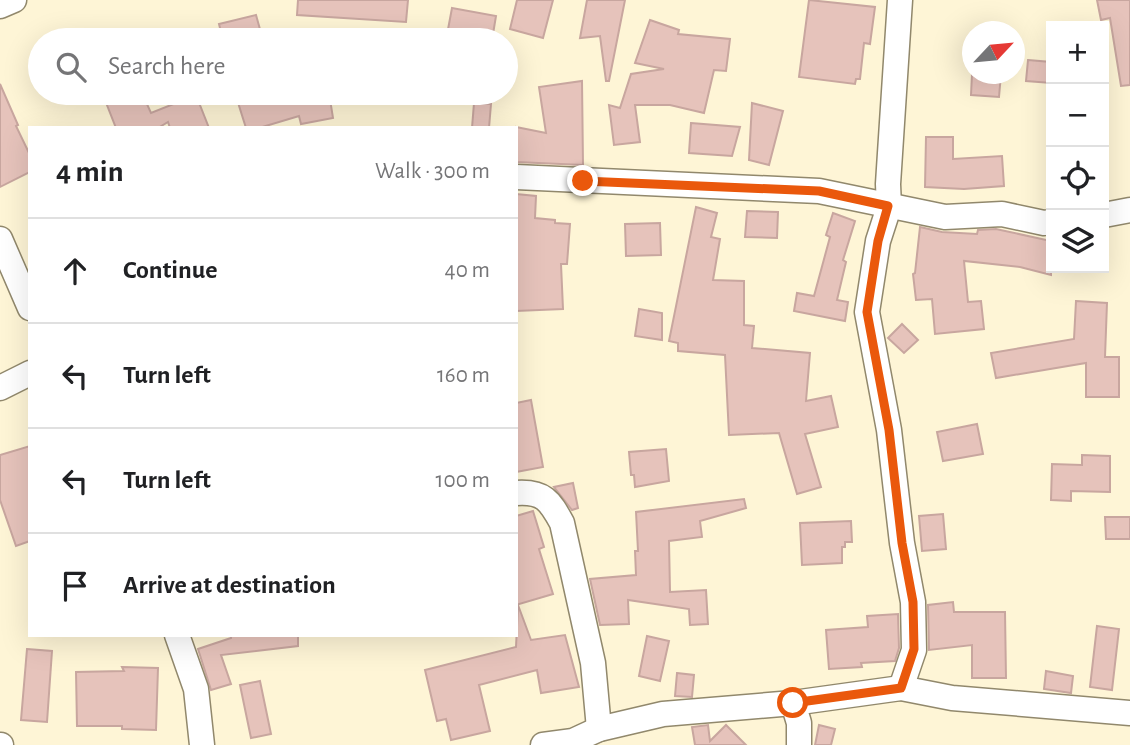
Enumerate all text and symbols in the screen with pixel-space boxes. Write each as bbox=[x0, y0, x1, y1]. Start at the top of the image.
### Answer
north arrow bbox=[962, 21, 1025, 84]
map controls bbox=[1046, 21, 1109, 273]
button: + bbox=[1046, 21, 1109, 84]
search box bbox=[28, 28, 518, 105]
icon: search bbox=[52, 48, 90, 86]
text: Search here bbox=[108, 53, 226, 79]
button: − bbox=[1046, 84, 1109, 147]
button: locate bbox=[1046, 147, 1109, 210]
text: 4 min bbox=[56, 157, 124, 187]
text: Walk · 300 m bbox=[375, 160, 490, 183]
route end bbox=[567, 165, 598, 196]
button: layers bbox=[1046, 210, 1109, 273]
icon: ahead bbox=[56, 252, 94, 290]
text: Continue bbox=[123, 257, 218, 283]
text: 40 m bbox=[445, 259, 490, 282]
icon: left bbox=[56, 357, 94, 395]
text: Turn left bbox=[123, 362, 211, 388]
text: 160 m bbox=[437, 364, 490, 387]
icon: left bbox=[56, 462, 94, 500]
text: Turn left bbox=[123, 467, 211, 493]
text: 100 m bbox=[436, 469, 490, 492]
icon: arrive bbox=[56, 567, 94, 605]
text: Arrive at destination bbox=[123, 572, 336, 598]
route start bbox=[777, 687, 808, 718]

